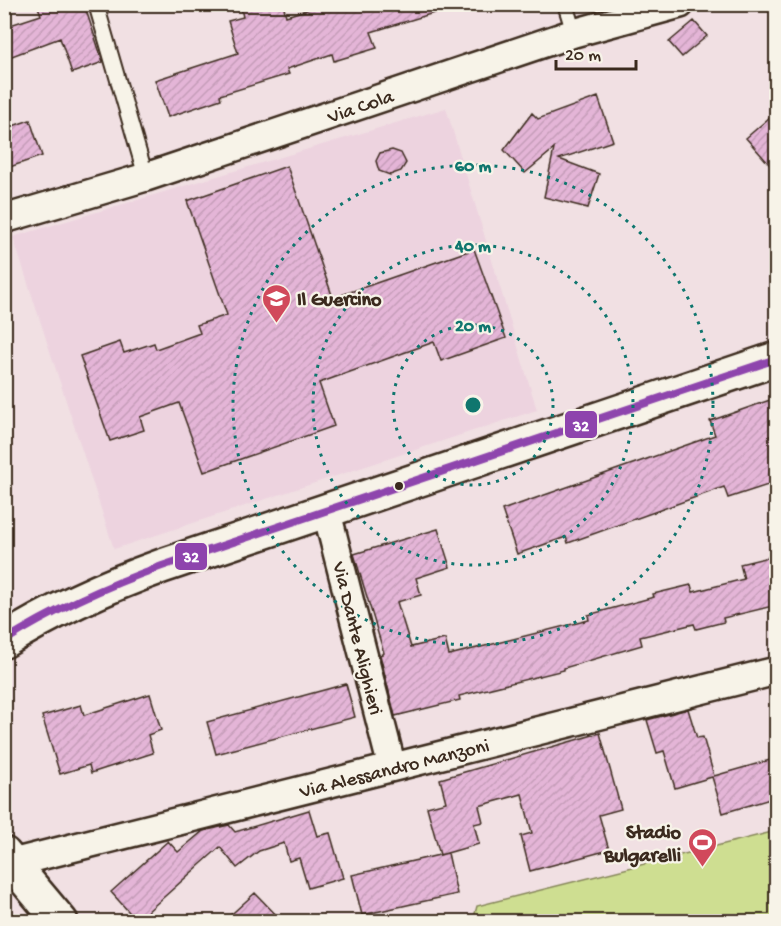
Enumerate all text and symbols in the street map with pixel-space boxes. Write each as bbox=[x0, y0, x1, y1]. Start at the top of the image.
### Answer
scale bar bbox=[556, 33, 636, 71]
text: 20 m bbox=[565, 46, 601, 67]
street label: Via Cola bbox=[324, 86, 398, 131]
text: 60 m bbox=[455, 157, 491, 178]
text: 40 m bbox=[454, 237, 491, 258]
school or university icon: Il Guercino bbox=[260, 282, 292, 324]
place label: Il Guercino bbox=[297, 290, 382, 313]
text: 20 m bbox=[455, 317, 491, 338]
centre of rings bbox=[463, 395, 483, 415]
line badge: 32 bbox=[564, 410, 598, 439]
text: 32 bbox=[572, 419, 589, 438]
unlabelled marker bbox=[393, 480, 405, 492]
line badge: 32 bbox=[174, 542, 208, 571]
text: 32 bbox=[182, 550, 199, 569]
street label: Via Dante Alighieri bbox=[325, 559, 386, 718]
street label: Via Alessandro Manzoni bbox=[297, 736, 492, 805]
place label: Stadio Bulgarelli bbox=[603, 823, 682, 869]
sports icon: Stadio Bulgarelli bbox=[686, 826, 718, 868]

